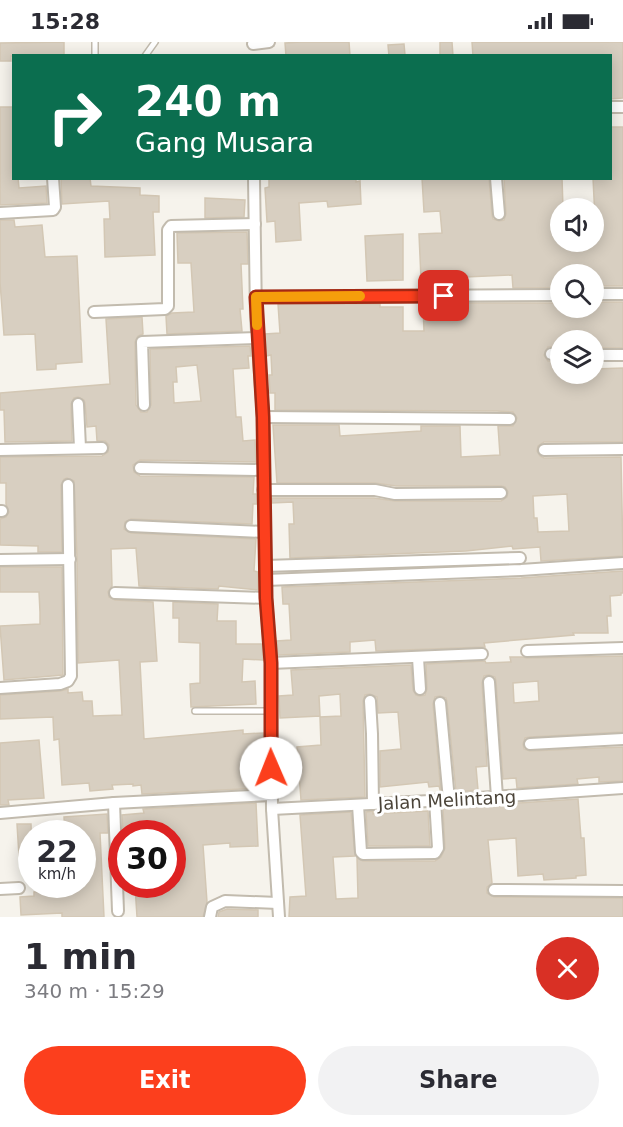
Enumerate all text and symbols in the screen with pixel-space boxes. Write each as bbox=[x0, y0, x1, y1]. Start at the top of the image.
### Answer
text: 15:28 bbox=[30, 9, 100, 34]
text: 240 m bbox=[135, 77, 281, 126]
icon: right bbox=[36, 78, 114, 156]
text: Gang Musara bbox=[135, 127, 314, 158]
map controls bbox=[550, 198, 604, 384]
button: sound bbox=[550, 198, 604, 252]
button: search bbox=[550, 264, 604, 318]
pin bbox=[418, 270, 469, 321]
icon: arrive bbox=[427, 279, 460, 312]
button: layers bbox=[550, 330, 604, 384]
position arrow bbox=[239, 736, 303, 800]
street label: Jalan Melintang bbox=[376, 786, 517, 814]
speed limit sign: 30 bbox=[108, 820, 186, 898]
text: 22 bbox=[36, 834, 78, 869]
text: km/h bbox=[38, 865, 76, 883]
text: 1 min bbox=[24, 936, 137, 977]
button: close bbox=[536, 937, 599, 1000]
text: 340 m · 15:29 bbox=[24, 979, 165, 1003]
button: Exit bbox=[24, 1046, 306, 1115]
button: Share bbox=[318, 1046, 599, 1115]

